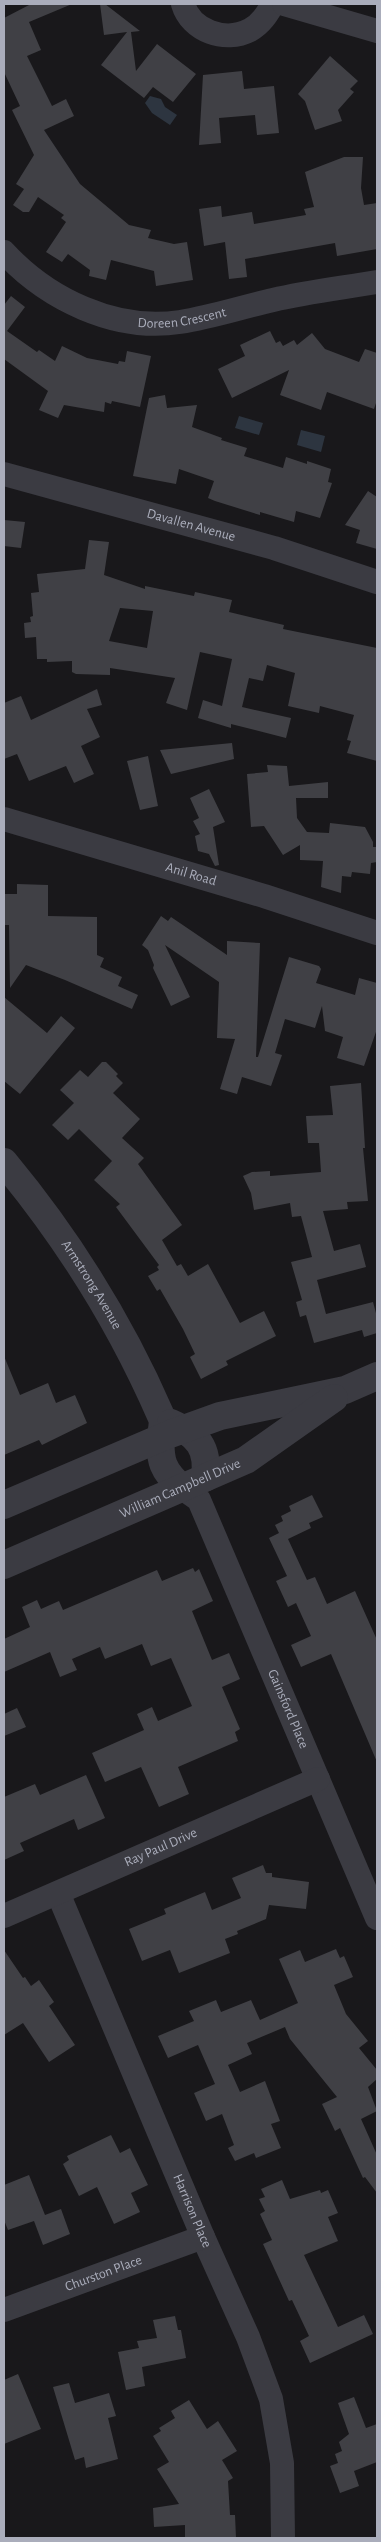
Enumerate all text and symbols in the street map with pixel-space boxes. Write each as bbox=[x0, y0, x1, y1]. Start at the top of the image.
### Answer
street label: Doreen Crescent bbox=[137, 305, 228, 331]
street label: Davallen Avenue bbox=[145, 506, 237, 544]
street label: Anil Road bbox=[164, 860, 218, 889]
street label: Armstrong Avenue bbox=[59, 1238, 124, 1332]
street label: William Campbell Drive bbox=[118, 1456, 243, 1521]
street label: Gainsford Place bbox=[265, 1667, 311, 1751]
street label: Ray Paul Drive bbox=[122, 1826, 199, 1870]
street label: Harrison Place bbox=[170, 2172, 214, 2250]
street label: Churston Place bbox=[63, 2253, 144, 2294]

